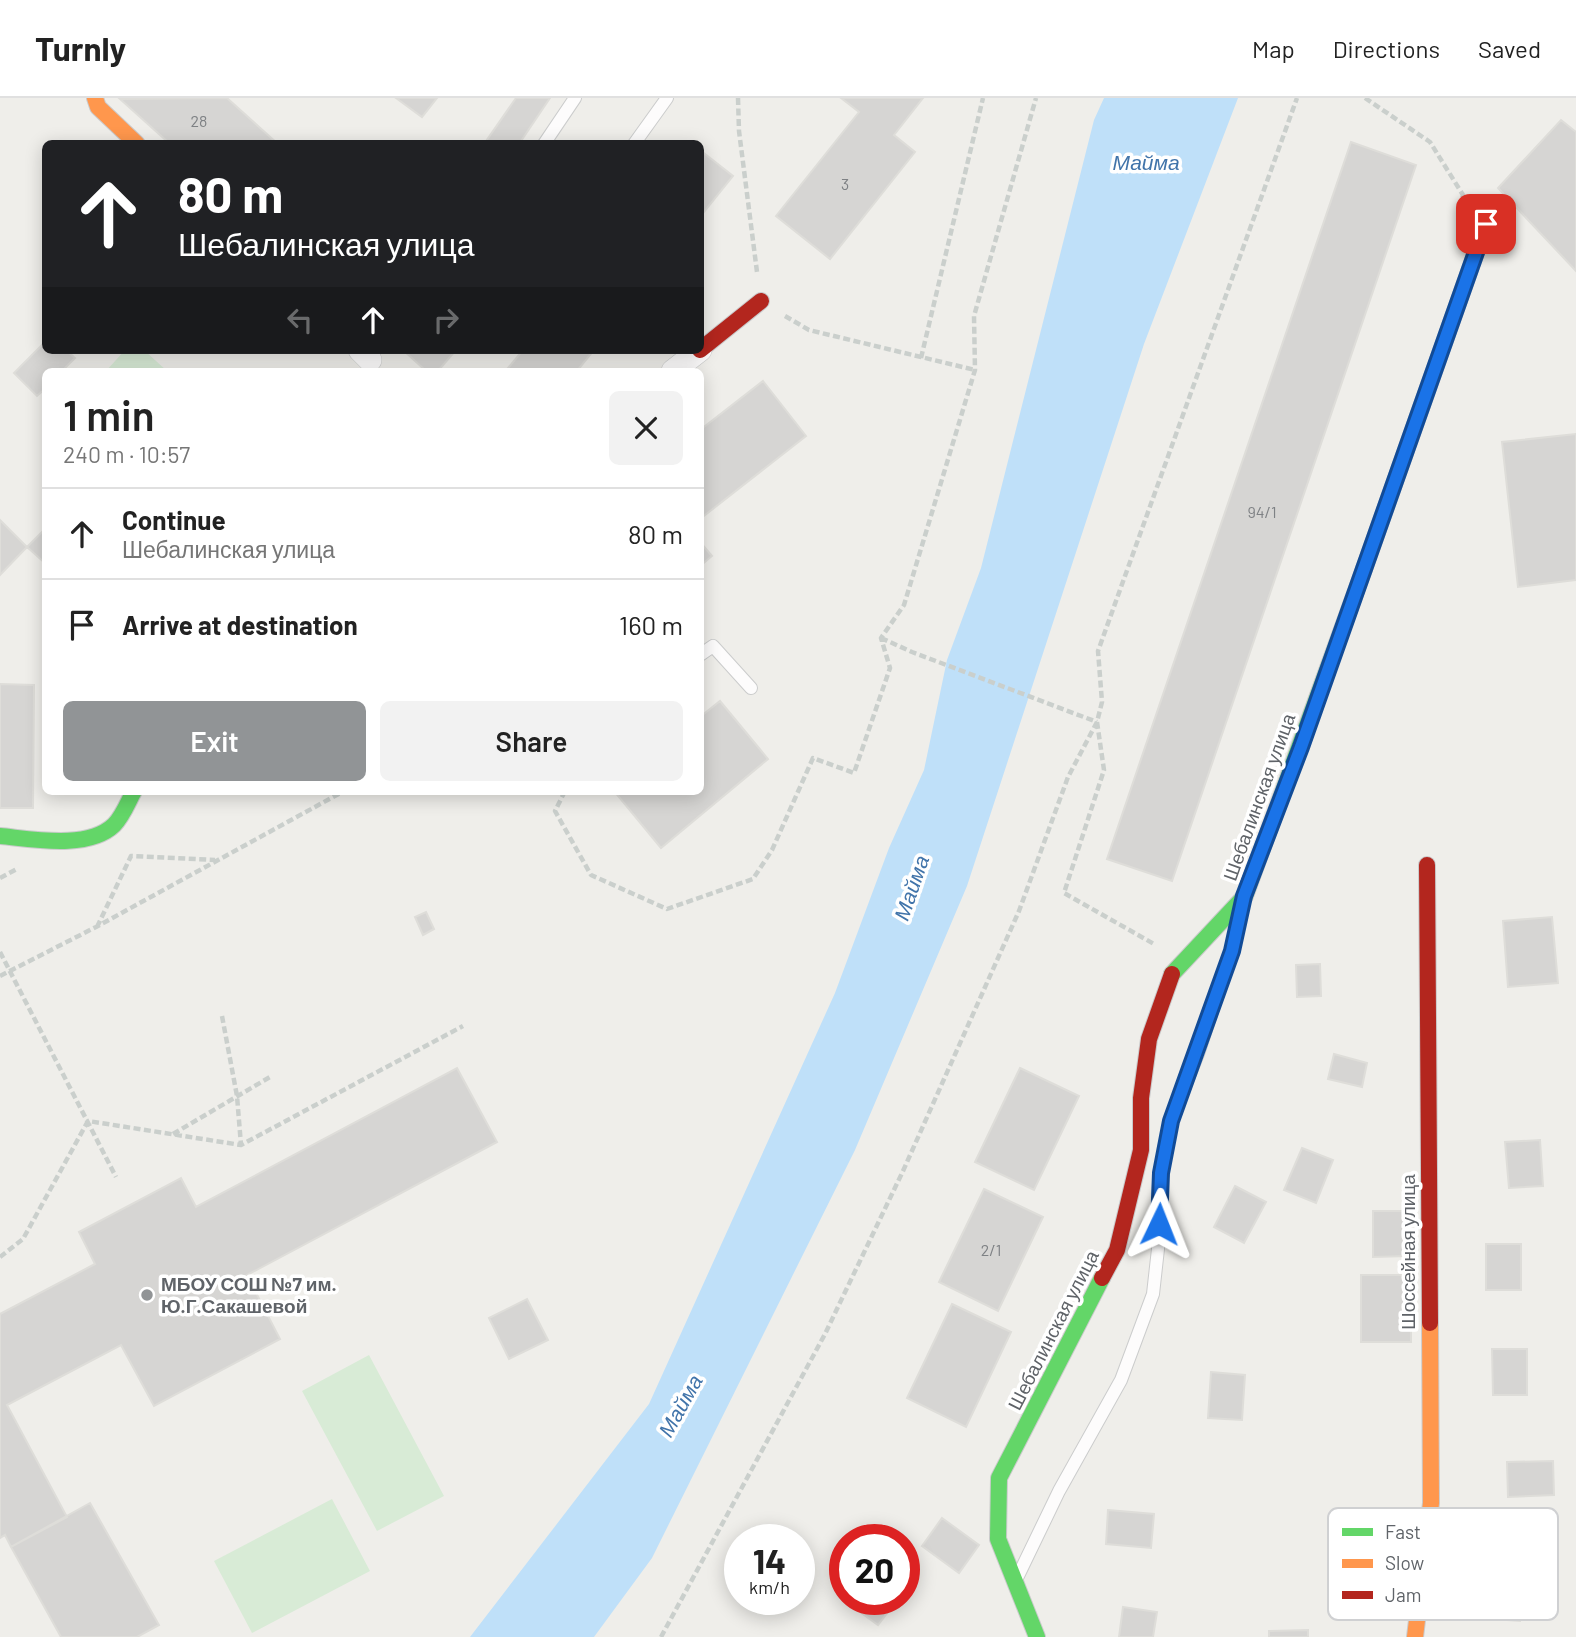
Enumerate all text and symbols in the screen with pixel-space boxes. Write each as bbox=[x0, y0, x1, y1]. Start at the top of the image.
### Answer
text: Turnly bbox=[35, 28, 126, 68]
text: Map bbox=[1252, 34, 1295, 63]
text: Directions bbox=[1333, 34, 1440, 63]
text: Saved bbox=[1478, 34, 1541, 63]
house number: 28 bbox=[191, 111, 207, 130]
water label: Майма bbox=[1112, 149, 1180, 174]
text: 80 m bbox=[178, 164, 283, 223]
icon: ahead bbox=[63, 168, 154, 259]
house number: 3 bbox=[841, 174, 849, 193]
pin bbox=[1456, 194, 1516, 254]
icon: arrive bbox=[1467, 205, 1505, 243]
text: Шебалинская улица bbox=[178, 224, 475, 262]
icon: left bbox=[281, 301, 319, 339]
icon: ahead bbox=[354, 301, 392, 339]
icon: right bbox=[427, 301, 465, 339]
text: 1 min bbox=[63, 389, 155, 439]
button: close bbox=[609, 391, 683, 465]
text: 240 m · 10:57 bbox=[63, 440, 190, 468]
house number: 94/1 bbox=[1247, 502, 1277, 521]
text: Continue bbox=[122, 504, 226, 535]
icon: ahead bbox=[63, 515, 101, 553]
text: 80 m bbox=[628, 518, 683, 549]
text: Шебалинская улица bbox=[122, 535, 335, 563]
icon: arrive bbox=[63, 606, 101, 644]
text: Arrive at destination bbox=[122, 609, 358, 640]
text: 160 m bbox=[619, 609, 683, 640]
button: Exit bbox=[63, 701, 366, 781]
button: Share bbox=[380, 701, 683, 781]
street label: Шебалинская улица bbox=[1218, 710, 1300, 883]
water label: Майма bbox=[888, 852, 933, 923]
street label: Шоссейная улица bbox=[1396, 1174, 1419, 1330]
position arrow bbox=[1122, 1187, 1196, 1261]
house number: 2/1 bbox=[981, 1240, 1001, 1259]
street label: Шебалинская улица bbox=[1002, 1246, 1103, 1413]
place label: МБОУ СОШ №7 им. Ю.Г.Сакашевой bbox=[161, 1272, 337, 1317]
marker: МБОУ СОШ №7 им. Ю.Г.Сакашевой bbox=[139, 1287, 155, 1303]
water label: Майма bbox=[652, 1370, 707, 1441]
legend bbox=[1328, 1508, 1558, 1620]
text: Fast bbox=[1385, 1520, 1421, 1543]
speed limit sign: 20 bbox=[829, 1524, 920, 1615]
text: 14 bbox=[753, 1539, 786, 1581]
text: Slow bbox=[1385, 1551, 1424, 1574]
text: km/h bbox=[749, 1576, 790, 1598]
text: Jam bbox=[1385, 1583, 1421, 1606]

